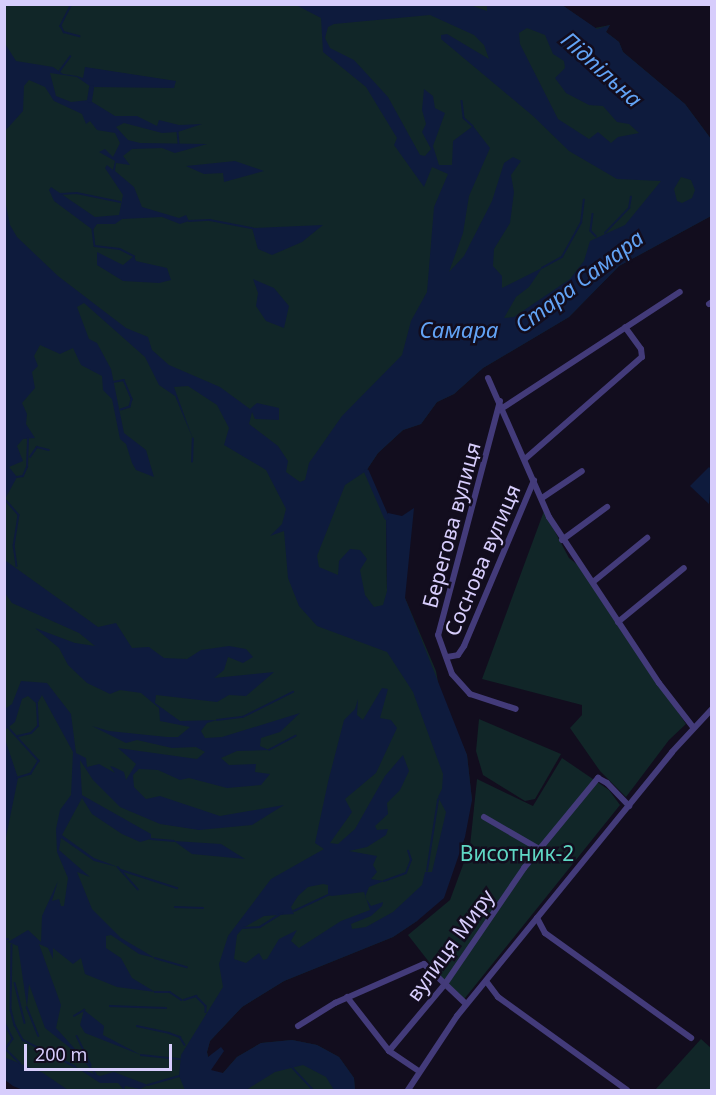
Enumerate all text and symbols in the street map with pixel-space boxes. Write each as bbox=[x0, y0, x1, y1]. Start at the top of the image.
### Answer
water label: Підпільна bbox=[556, 26, 648, 112]
water label: Стара Самара bbox=[510, 224, 648, 338]
water label: Самара bbox=[420, 317, 498, 343]
street label: Берегова вулиця bbox=[417, 439, 485, 611]
street label: Соснова вулиця bbox=[439, 480, 525, 640]
park label: Висотник-2 bbox=[460, 840, 574, 866]
street label: вулиця Миру bbox=[401, 884, 499, 1006]
scale bar bbox=[27, 1032, 176, 1070]
text: 200 m bbox=[35, 1042, 87, 1066]

